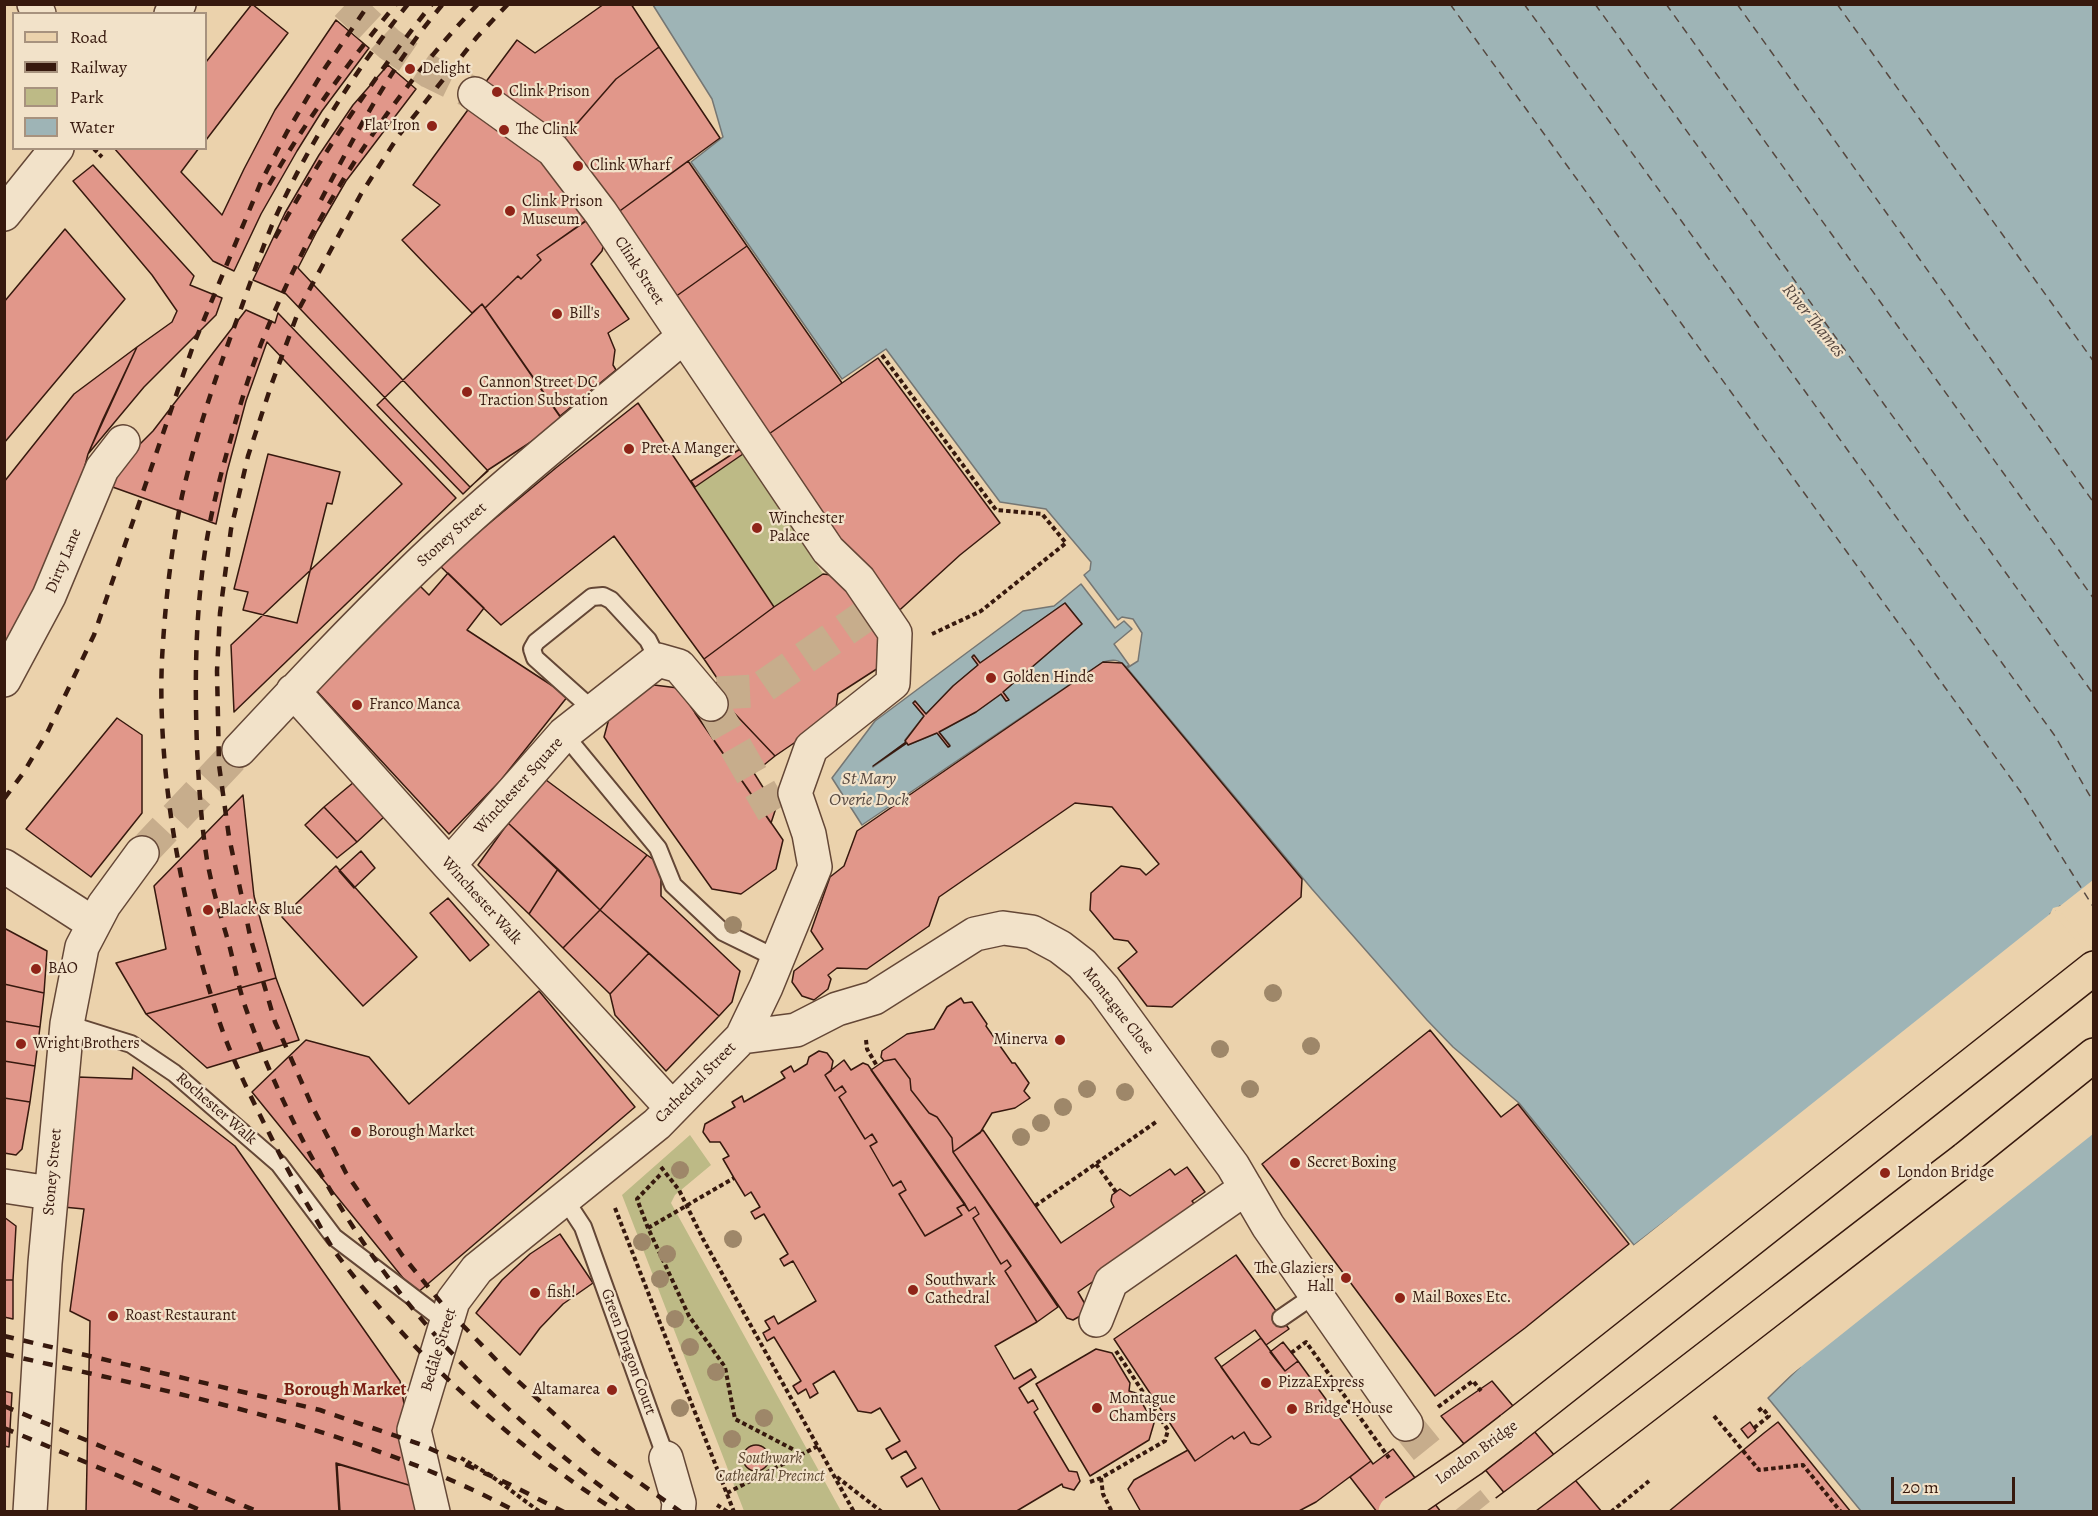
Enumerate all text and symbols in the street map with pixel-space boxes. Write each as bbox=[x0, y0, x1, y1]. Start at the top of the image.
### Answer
legend bbox=[12, 12, 207, 150]
text: Road bbox=[70, 25, 107, 49]
text: Railway bbox=[70, 55, 127, 79]
place label: Delight bbox=[422, 59, 471, 79]
marker: Delight bbox=[403, 62, 417, 76]
place label: Clink Prison bbox=[509, 82, 590, 102]
text: Park bbox=[70, 85, 104, 109]
marker: Clink Prison bbox=[490, 85, 504, 99]
text: Water bbox=[70, 115, 115, 139]
place label: Flat Iron bbox=[364, 116, 420, 136]
marker: Flat Iron bbox=[425, 119, 439, 133]
place label: The Clink bbox=[516, 120, 577, 140]
marker: The Clink bbox=[497, 123, 511, 137]
place label: Clink Wharf bbox=[590, 156, 670, 176]
marker: Clink Wharf bbox=[571, 159, 585, 173]
place label: Clink Prison Museum bbox=[522, 192, 603, 230]
marker: Clink Prison Museum bbox=[503, 204, 517, 218]
street label: Clink Street bbox=[610, 233, 668, 309]
water label: River Thames bbox=[1777, 280, 1849, 362]
place label: Bill's bbox=[569, 304, 600, 324]
marker: Bill's bbox=[550, 307, 564, 321]
place label: Cannon Street DC Traction Substation bbox=[479, 373, 608, 411]
marker: Cannon Street DC Traction Substation bbox=[460, 385, 474, 399]
place label: Pret A Manger bbox=[641, 439, 735, 459]
marker: Pret A Manger bbox=[622, 442, 636, 456]
street label: Stoney Street bbox=[413, 499, 491, 571]
place label: Winchester Palace bbox=[769, 509, 844, 547]
marker: Winchester Palace bbox=[750, 521, 764, 535]
street label: Dirty Lane bbox=[42, 526, 86, 596]
place label: Golden Hinde bbox=[1003, 668, 1094, 688]
marker: Golden Hinde bbox=[984, 671, 998, 685]
place label: Franco Manca bbox=[369, 695, 460, 715]
marker: Franco Manca bbox=[350, 698, 364, 712]
street label: Winchester Square bbox=[470, 734, 568, 838]
water label: St Mary Overie Dock bbox=[829, 769, 909, 812]
street label: Winchester Walk bbox=[437, 853, 525, 949]
place label: Black & Blue bbox=[220, 900, 302, 920]
marker: Black & Blue bbox=[201, 903, 215, 917]
place label: BAO bbox=[48, 959, 78, 979]
marker: BAO bbox=[29, 962, 43, 976]
street label: Montague Close bbox=[1078, 964, 1158, 1058]
place label: Minerva bbox=[993, 1030, 1048, 1050]
marker: Minerva bbox=[1053, 1033, 1067, 1047]
place label: Wright Brothers bbox=[33, 1034, 140, 1054]
marker: Wright Brothers bbox=[14, 1037, 28, 1051]
street label: Cathedral Street bbox=[651, 1038, 741, 1128]
street label: Rochester Walk bbox=[172, 1069, 260, 1149]
place label: Borough Market bbox=[368, 1122, 475, 1142]
marker: Borough Market bbox=[349, 1125, 363, 1139]
street label: Stoney Street bbox=[40, 1128, 66, 1216]
place label: Secret Boxing bbox=[1307, 1153, 1397, 1173]
marker: Secret Boxing bbox=[1288, 1156, 1302, 1170]
place label: London Bridge bbox=[1897, 1163, 1994, 1183]
marker: London Bridge bbox=[1878, 1166, 1892, 1180]
place label: The Glaziers Hall bbox=[1254, 1259, 1334, 1297]
place label: Southwark Cathedral bbox=[925, 1271, 996, 1309]
marker: The Glaziers Hall bbox=[1339, 1271, 1353, 1285]
place label: fish! bbox=[547, 1283, 576, 1303]
marker: Southwark Cathedral bbox=[906, 1283, 920, 1297]
marker: fish! bbox=[528, 1286, 542, 1300]
street label: Green Dragon Court bbox=[596, 1286, 660, 1418]
place label: Mail Boxes Etc. bbox=[1412, 1288, 1511, 1308]
marker: Mail Boxes Etc. bbox=[1393, 1291, 1407, 1305]
place label: Roast Restaurant bbox=[125, 1306, 236, 1326]
street label: Bedale Street bbox=[417, 1306, 461, 1394]
marker: Roast Restaurant bbox=[106, 1309, 120, 1323]
place label: PizzaExpress bbox=[1278, 1373, 1365, 1393]
marker: PizzaExpress bbox=[1259, 1376, 1273, 1390]
district label: Borough Market bbox=[283, 1380, 407, 1402]
place label: Altamarea bbox=[533, 1380, 600, 1400]
marker: Altamarea bbox=[605, 1383, 619, 1397]
place label: Montague Chambers bbox=[1109, 1389, 1176, 1427]
place label: Bridge House bbox=[1304, 1399, 1393, 1419]
marker: Montague Chambers bbox=[1090, 1401, 1104, 1415]
marker: Bridge House bbox=[1285, 1402, 1299, 1416]
street label: London Bridge bbox=[1432, 1417, 1522, 1489]
park label: Southwark Cathedral Precinct bbox=[716, 1449, 824, 1487]
scale bar bbox=[1894, 1465, 2018, 1503]
text: 20 m bbox=[1902, 1475, 1939, 1499]

